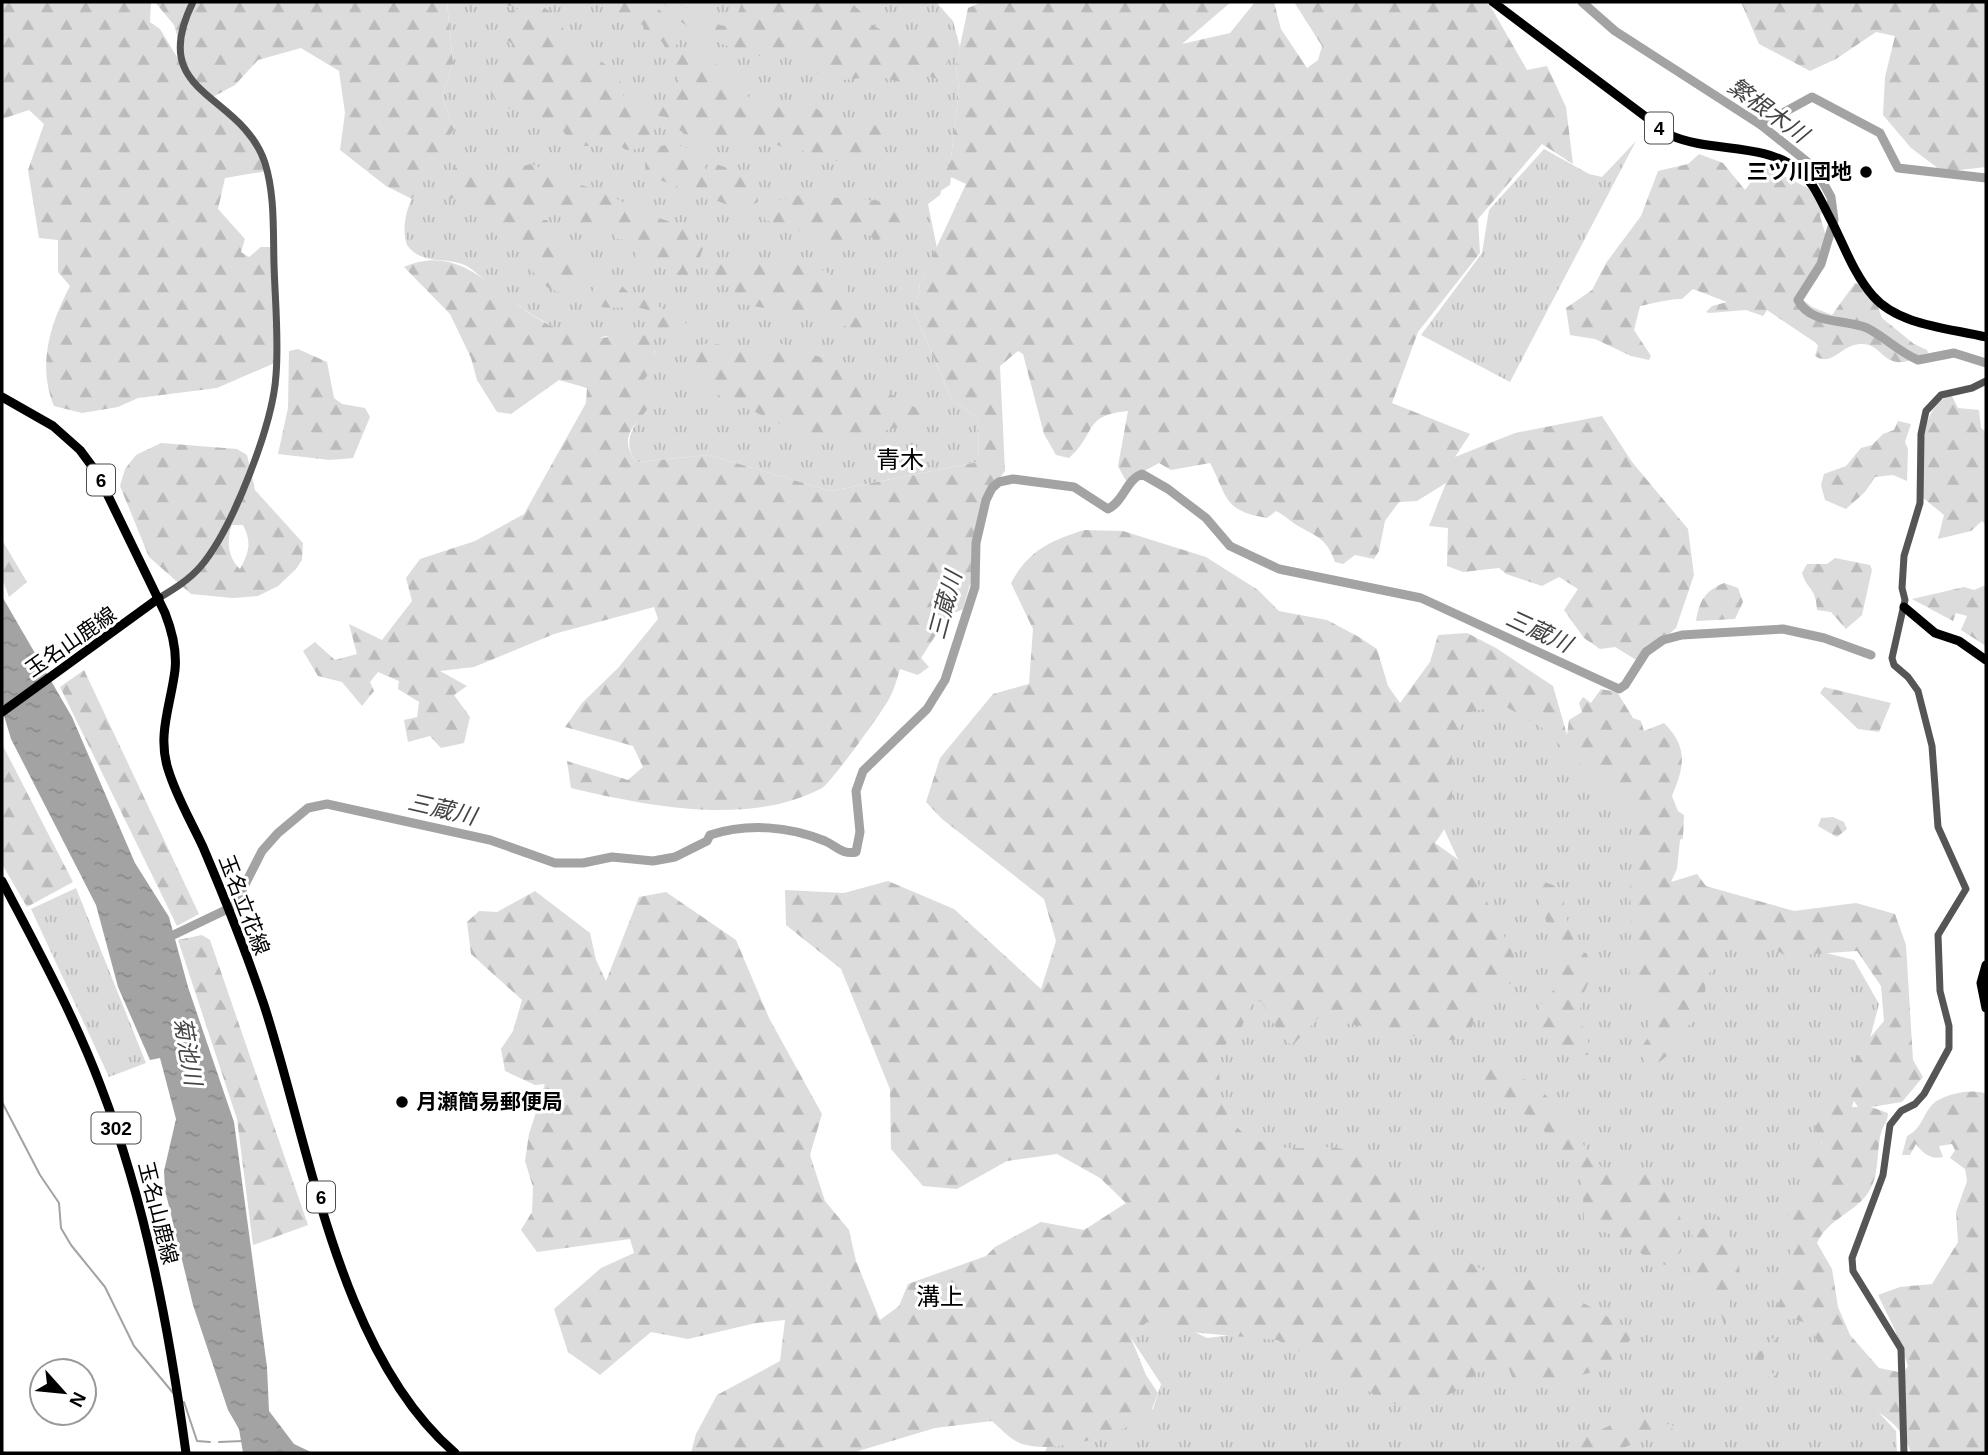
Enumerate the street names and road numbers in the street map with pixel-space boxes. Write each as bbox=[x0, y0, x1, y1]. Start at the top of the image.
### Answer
road number: 4 bbox=[1645, 112, 1673, 144]
road number: 6 bbox=[87, 464, 115, 495]
street label: 玉名山鹿線 bbox=[21, 602, 120, 681]
street label: 玉名立花線 bbox=[215, 852, 274, 958]
road number: 302 bbox=[92, 1112, 140, 1144]
street label: 玉名山鹿線 bbox=[135, 1159, 182, 1267]
road number: 6 bbox=[307, 1182, 335, 1212]

